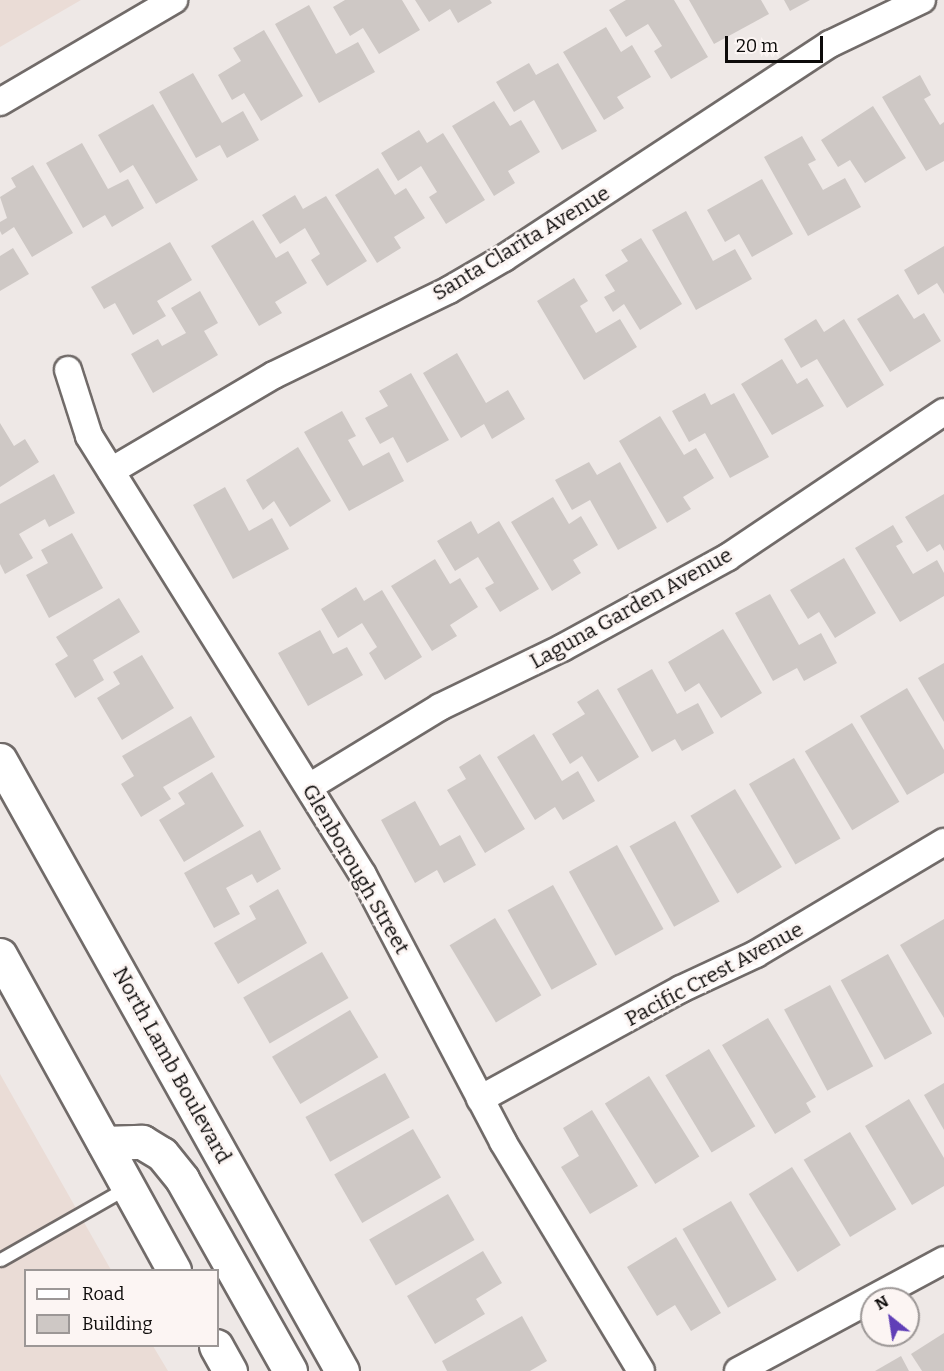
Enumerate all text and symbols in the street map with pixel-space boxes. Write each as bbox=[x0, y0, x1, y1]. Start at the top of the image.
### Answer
scale bar bbox=[728, 24, 826, 62]
text: 20 m bbox=[736, 35, 778, 57]
street label: Santa Clarita Avenue bbox=[428, 180, 614, 306]
street label: Laguna Garden Avenue bbox=[525, 542, 737, 674]
street label: Glenborough Street bbox=[297, 779, 415, 959]
street label: Pacific Crest Avenue bbox=[621, 916, 807, 1032]
street label: North Lamb Boulevard bbox=[108, 963, 236, 1167]
legend bbox=[24, 1269, 219, 1347]
text: Road bbox=[82, 1283, 124, 1305]
north arrow bbox=[860, 1287, 920, 1347]
text: N bbox=[872, 1291, 892, 1314]
text: Building bbox=[82, 1313, 153, 1335]

